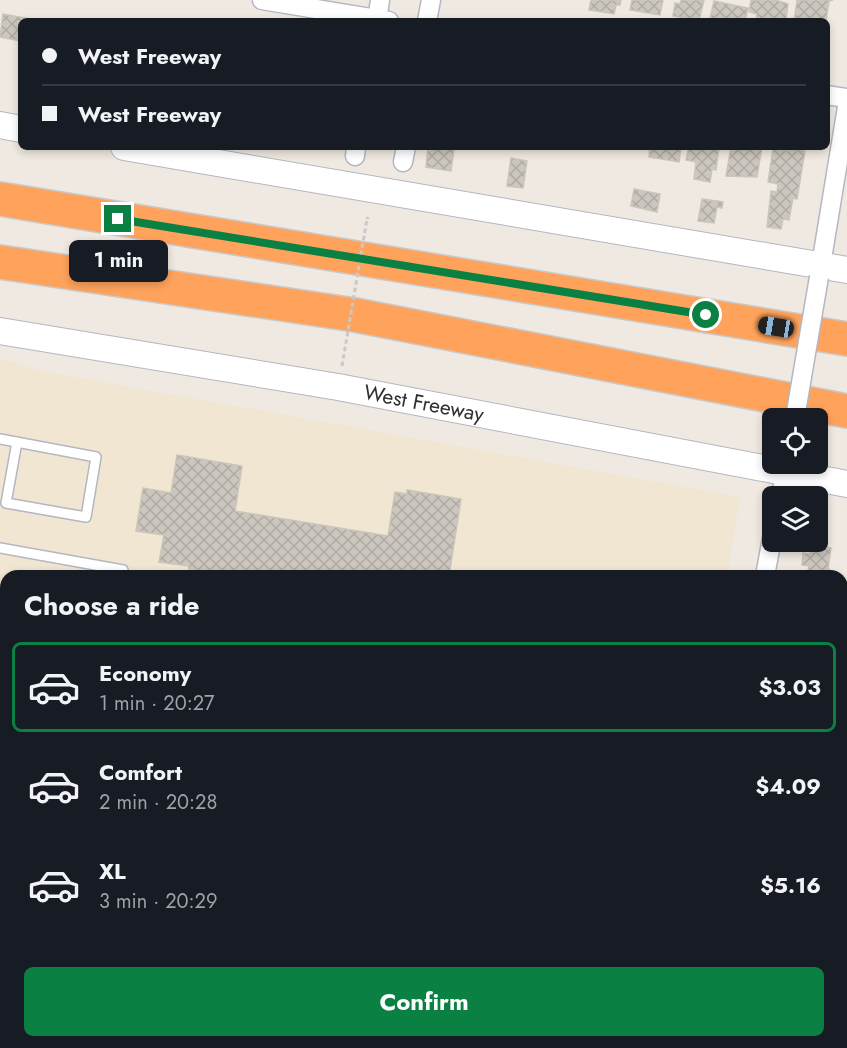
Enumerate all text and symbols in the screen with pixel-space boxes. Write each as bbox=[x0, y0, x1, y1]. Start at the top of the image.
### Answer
text: West Freeway bbox=[78, 40, 221, 72]
text: West Freeway bbox=[78, 98, 221, 130]
route end bbox=[104, 205, 131, 232]
callout: 1 min bbox=[68, 240, 168, 282]
text: 1 min bbox=[94, 246, 143, 275]
route start bbox=[692, 301, 719, 328]
car bbox=[757, 315, 795, 339]
street label: West Freeway bbox=[361, 377, 487, 430]
map controls bbox=[762, 408, 828, 552]
button: locate bbox=[762, 408, 828, 474]
button: layers bbox=[762, 486, 828, 552]
text: Choose a ride bbox=[24, 586, 199, 625]
text: Economy bbox=[99, 657, 191, 689]
icon: car bbox=[27, 660, 81, 714]
text: $3.03 bbox=[759, 671, 821, 703]
text: 1 min · 20:27 bbox=[99, 689, 215, 718]
text: Comfort bbox=[99, 756, 182, 788]
icon: car bbox=[27, 759, 81, 813]
text: $4.09 bbox=[756, 770, 821, 802]
text: 2 min · 20:28 bbox=[99, 788, 217, 817]
text: XL bbox=[99, 855, 126, 887]
icon: car bbox=[27, 858, 81, 912]
text: $5.16 bbox=[760, 869, 821, 901]
text: 3 min · 20:29 bbox=[99, 887, 218, 916]
button: Confirm bbox=[24, 967, 824, 1036]

